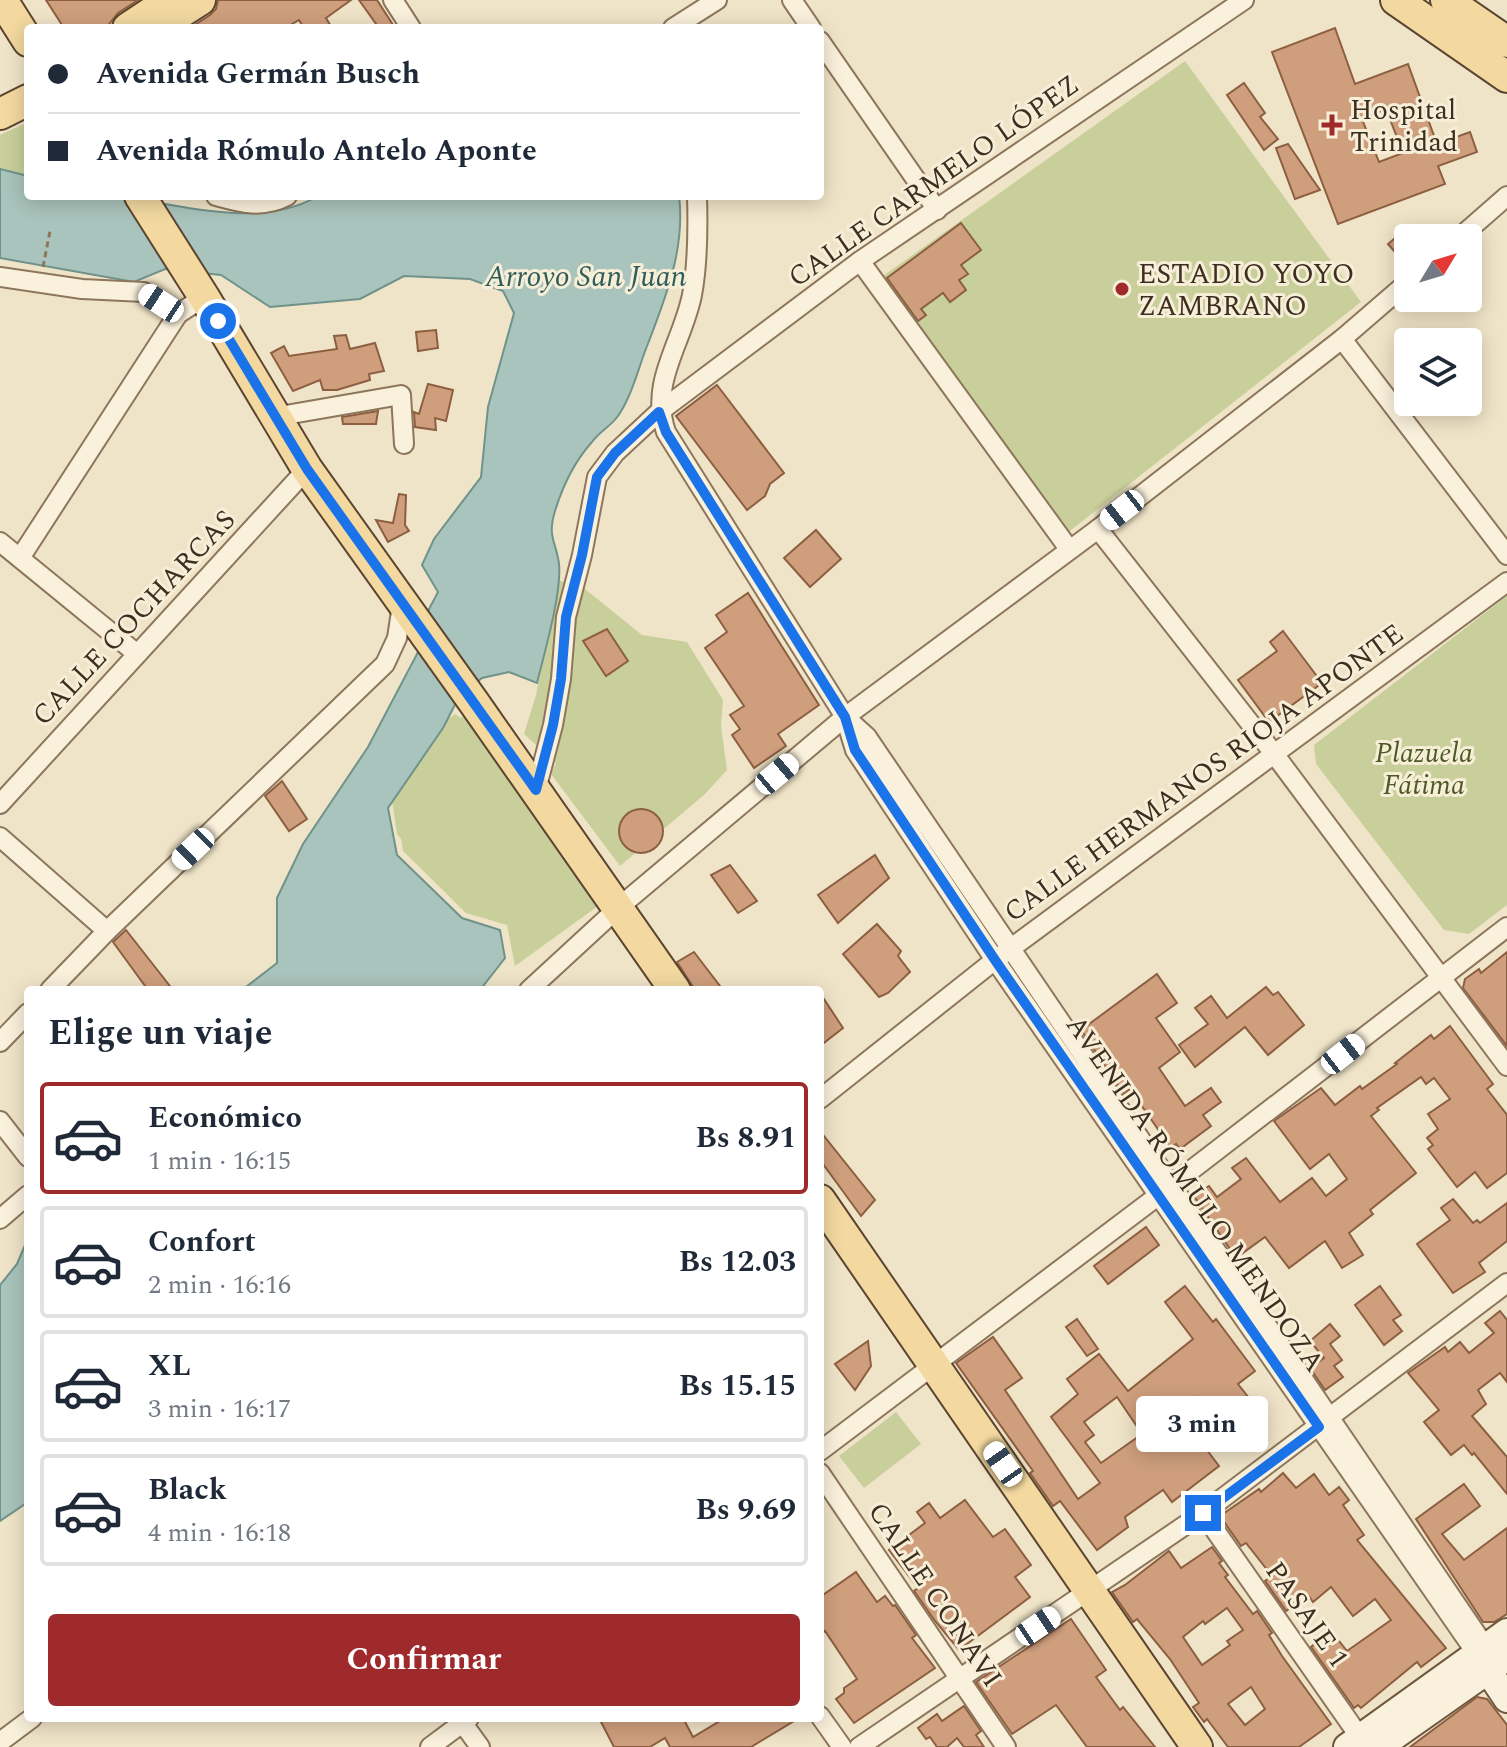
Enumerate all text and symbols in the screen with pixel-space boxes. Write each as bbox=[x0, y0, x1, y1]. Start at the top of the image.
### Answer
text: Avenida Germán Busch bbox=[96, 51, 420, 97]
street label: CALLE CARMELO LÓPEZ bbox=[779, 64, 1088, 298]
place label: Hospital Trinidad bbox=[1350, 89, 1458, 164]
marker: Hospital Trinidad bbox=[1321, 114, 1343, 136]
text: Avenida Rómulo Antelo Aponte bbox=[96, 128, 537, 174]
north arrow bbox=[1394, 224, 1482, 312]
map controls bbox=[1394, 224, 1482, 416]
place label: ESTADIO YOYO ZAMBRANO bbox=[1138, 253, 1354, 328]
water label: Arroyo San Juan bbox=[484, 254, 687, 300]
car bbox=[134, 280, 188, 326]
marker: ESTADIO YOYO ZAMBRANO bbox=[1113, 280, 1131, 298]
route start bbox=[200, 303, 236, 339]
button: layers bbox=[1394, 328, 1482, 416]
car bbox=[1096, 486, 1148, 534]
street label: CALLE COCHARCAS bbox=[22, 500, 246, 736]
street label: CALLE HERMANOS RIOJA APONTE bbox=[995, 613, 1413, 933]
park label: Plazuela Fátima bbox=[1375, 732, 1473, 807]
car bbox=[751, 749, 803, 799]
car bbox=[167, 824, 219, 874]
text: Elige un viaje bbox=[48, 1006, 273, 1061]
street label: AVENIDA RÓMULO MENDOZA bbox=[1055, 1006, 1335, 1381]
car bbox=[1317, 1030, 1369, 1078]
text: Económico bbox=[148, 1095, 302, 1141]
icon: car bbox=[52, 1102, 124, 1174]
text: Bs 8.91 bbox=[696, 1115, 796, 1161]
text: 1 min · 16:15 bbox=[148, 1141, 291, 1181]
text: Confort bbox=[148, 1219, 256, 1265]
icon: car bbox=[52, 1226, 124, 1298]
text: Bs 12.03 bbox=[679, 1239, 796, 1285]
text: 2 min · 16:16 bbox=[148, 1265, 291, 1305]
text: XL bbox=[148, 1343, 191, 1389]
icon: car bbox=[52, 1350, 124, 1422]
text: Bs 15.15 bbox=[679, 1363, 796, 1409]
text: 3 min · 16:17 bbox=[148, 1389, 291, 1429]
callout: 3 min bbox=[1137, 1397, 1269, 1453]
text: 3 min bbox=[1167, 1404, 1237, 1444]
car bbox=[979, 1437, 1027, 1491]
text: Black bbox=[148, 1467, 227, 1513]
icon: car bbox=[52, 1474, 124, 1546]
text: Bs 9.69 bbox=[696, 1487, 796, 1533]
street label: CALLE CONAVI bbox=[857, 1493, 1013, 1696]
route end bbox=[1185, 1495, 1221, 1531]
text: 4 min · 16:18 bbox=[148, 1513, 291, 1553]
street label: PASAJE 1 bbox=[1254, 1553, 1359, 1677]
car bbox=[1011, 1603, 1065, 1649]
button: Confirmar bbox=[48, 1614, 800, 1706]

